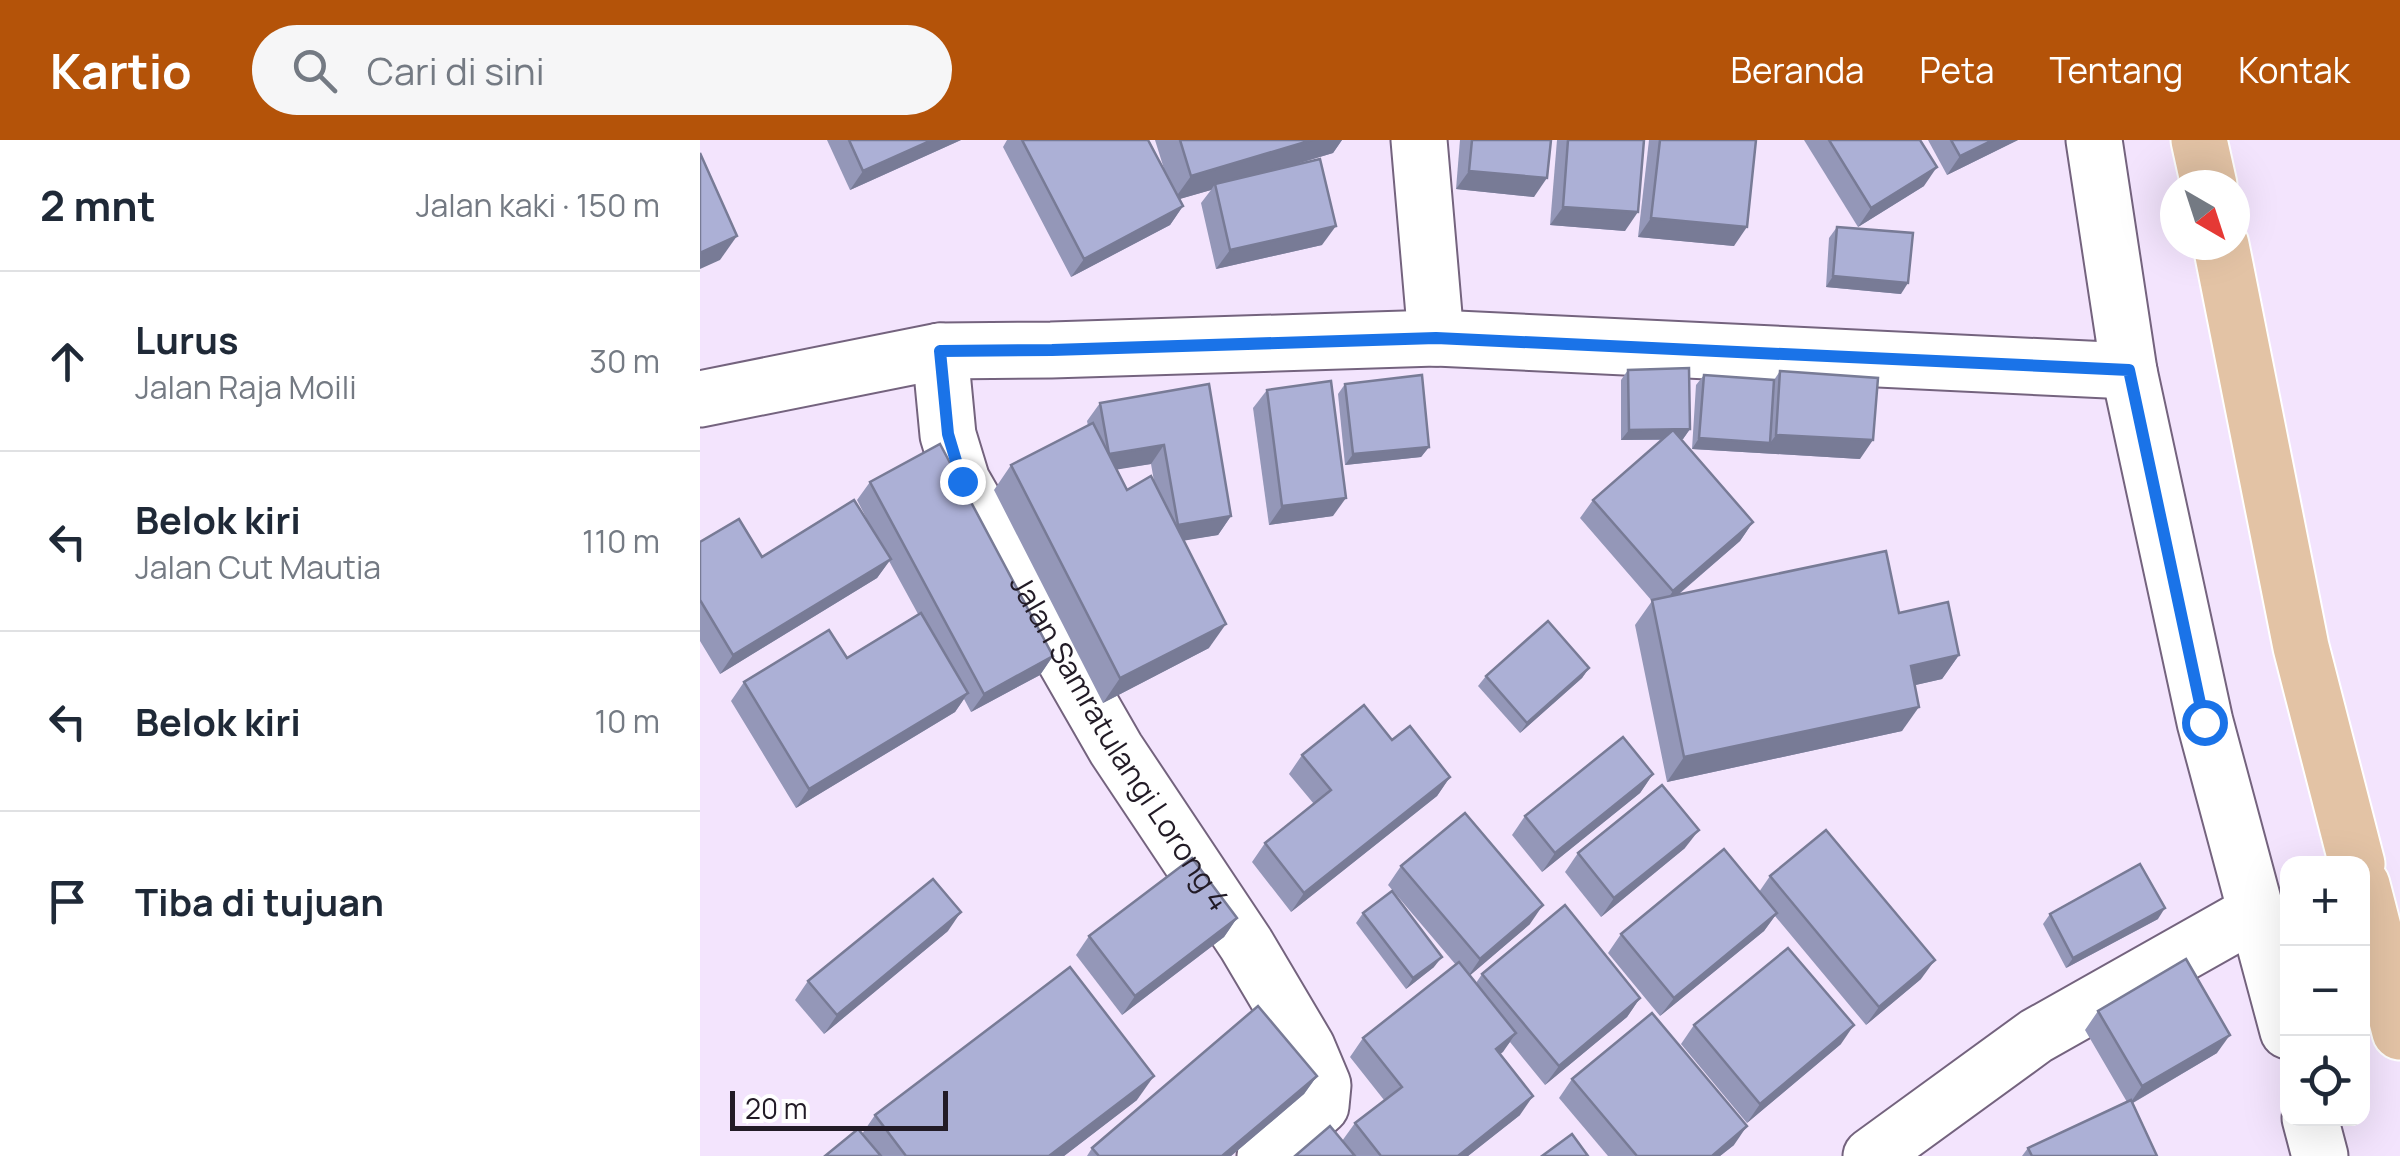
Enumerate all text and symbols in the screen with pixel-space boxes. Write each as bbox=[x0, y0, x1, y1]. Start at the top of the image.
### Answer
search box bbox=[252, 25, 952, 115]
text: Kartio bbox=[50, 38, 192, 103]
icon: search bbox=[287, 43, 342, 98]
text: Cari di sini bbox=[367, 44, 545, 96]
text: Beranda bbox=[1730, 46, 1865, 94]
text: Peta bbox=[1920, 46, 1995, 94]
text: Tentang bbox=[2050, 46, 2183, 94]
text: Kontak bbox=[2238, 46, 2350, 94]
north arrow bbox=[2160, 170, 2250, 260]
text: 2 mnt bbox=[40, 176, 156, 234]
text: Jalan kaki · 150 m bbox=[416, 183, 660, 227]
text: Lurus bbox=[135, 313, 239, 365]
icon: ahead bbox=[40, 334, 95, 389]
text: 30 m bbox=[589, 339, 660, 383]
text: Jalan Raja Moili bbox=[135, 365, 357, 409]
route end bbox=[940, 459, 986, 505]
text: Belok kiri bbox=[135, 493, 301, 545]
icon: left bbox=[40, 514, 95, 569]
text: 110 m bbox=[582, 519, 660, 563]
text: Jalan Cut Mautia bbox=[135, 545, 381, 589]
street label: Jalan Samratulangi Lorong 4 bbox=[1001, 567, 1240, 918]
icon: left bbox=[40, 694, 95, 749]
text: Belok kiri bbox=[135, 695, 301, 747]
text: 10 m bbox=[594, 699, 660, 743]
route start bbox=[2182, 700, 2228, 746]
map controls bbox=[2280, 856, 2370, 1126]
button: + bbox=[2280, 856, 2370, 946]
icon: arrive bbox=[40, 874, 95, 929]
text: Tiba di tujuan bbox=[135, 875, 384, 927]
button: − bbox=[2280, 946, 2370, 1036]
button: locate bbox=[2280, 1036, 2370, 1126]
scale bar bbox=[730, 1086, 948, 1130]
text: 20 m bbox=[745, 1089, 807, 1127]

